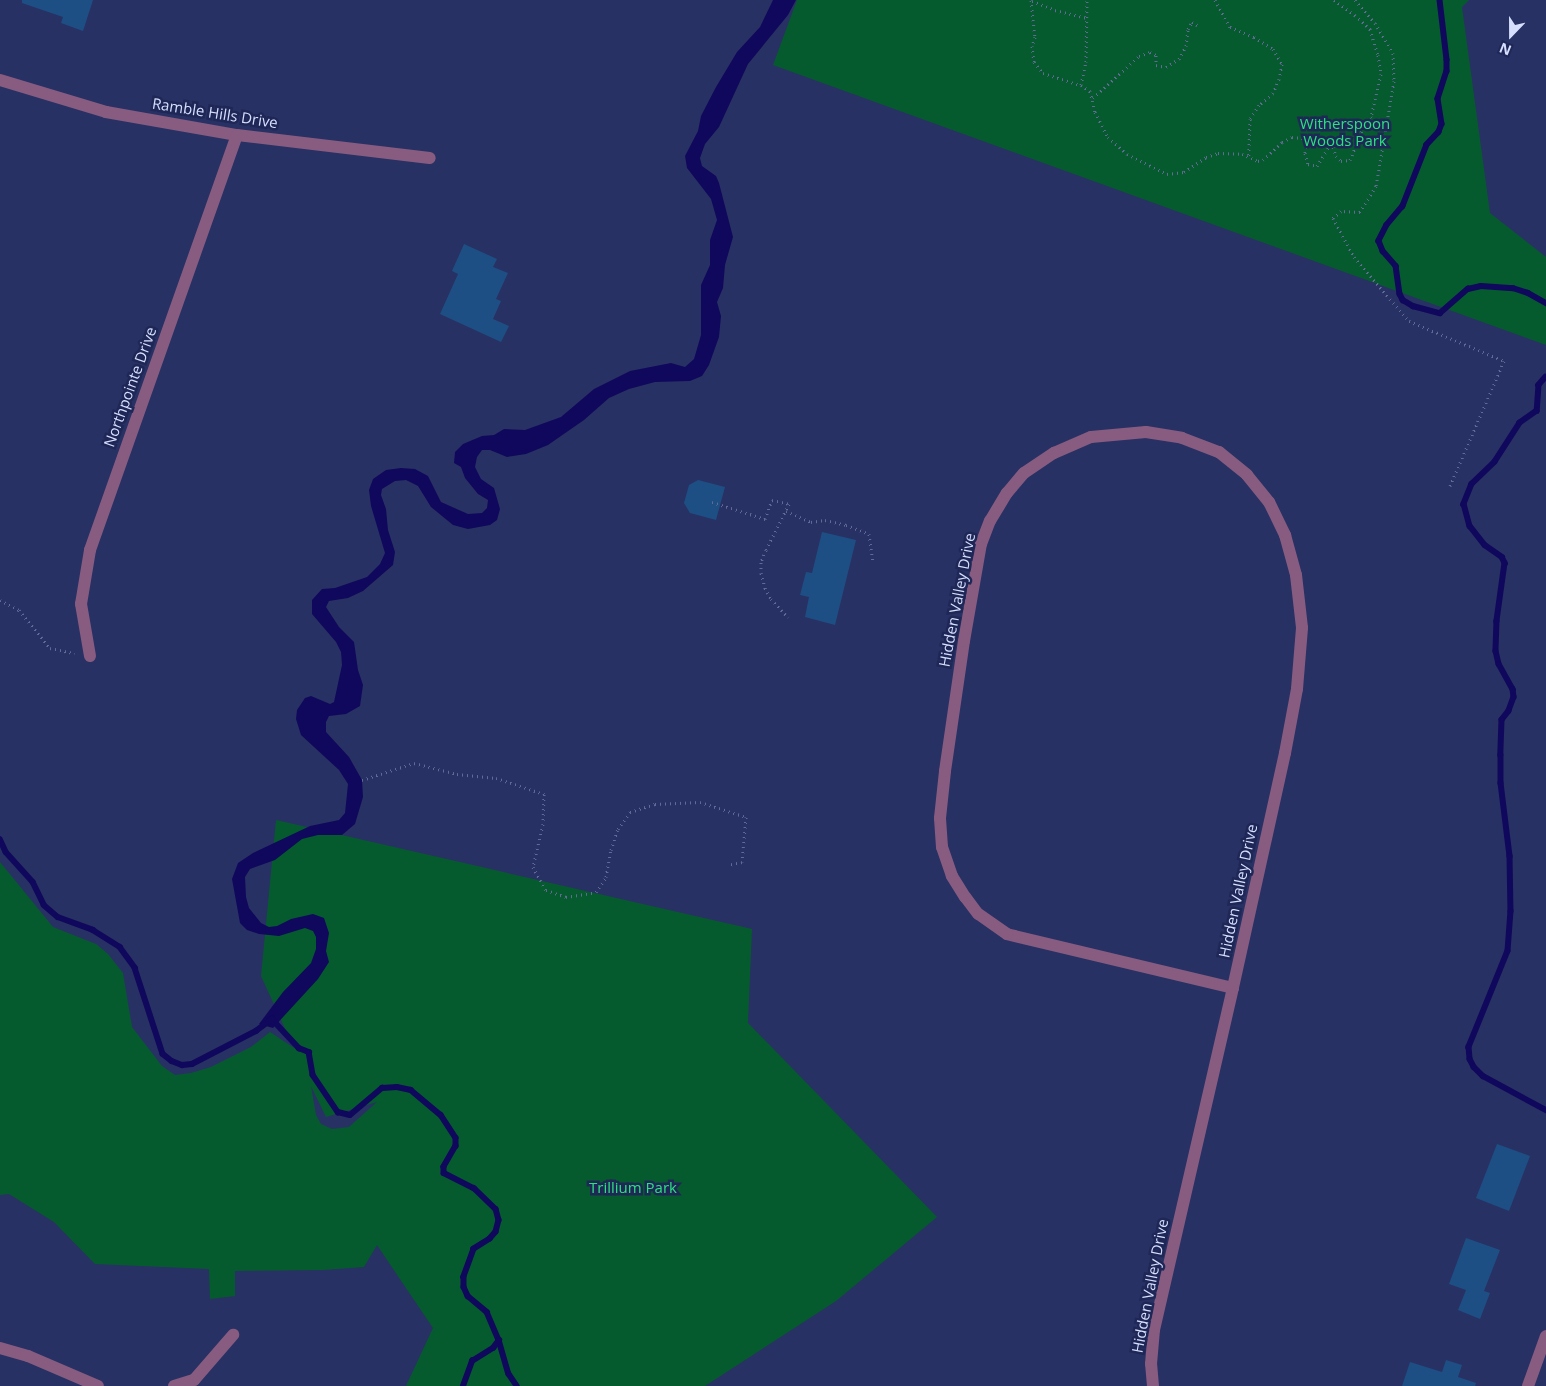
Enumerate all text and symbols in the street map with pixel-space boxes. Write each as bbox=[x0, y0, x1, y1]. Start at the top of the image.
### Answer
north arrow bbox=[1486, 10, 1536, 60]
text: N bbox=[1496, 38, 1514, 60]
street label: Ramble Hills Drive bbox=[151, 94, 279, 132]
park label: Witherspoon Woods Park bbox=[1300, 114, 1390, 149]
street label: Northpointe Drive bbox=[100, 324, 160, 450]
street label: Hidden Valley Drive bbox=[935, 531, 979, 669]
street label: Hidden Valley Drive bbox=[1215, 823, 1261, 959]
park label: Trillium Park bbox=[589, 1179, 677, 1197]
street label: Hidden Valley Drive bbox=[1128, 1217, 1172, 1355]

